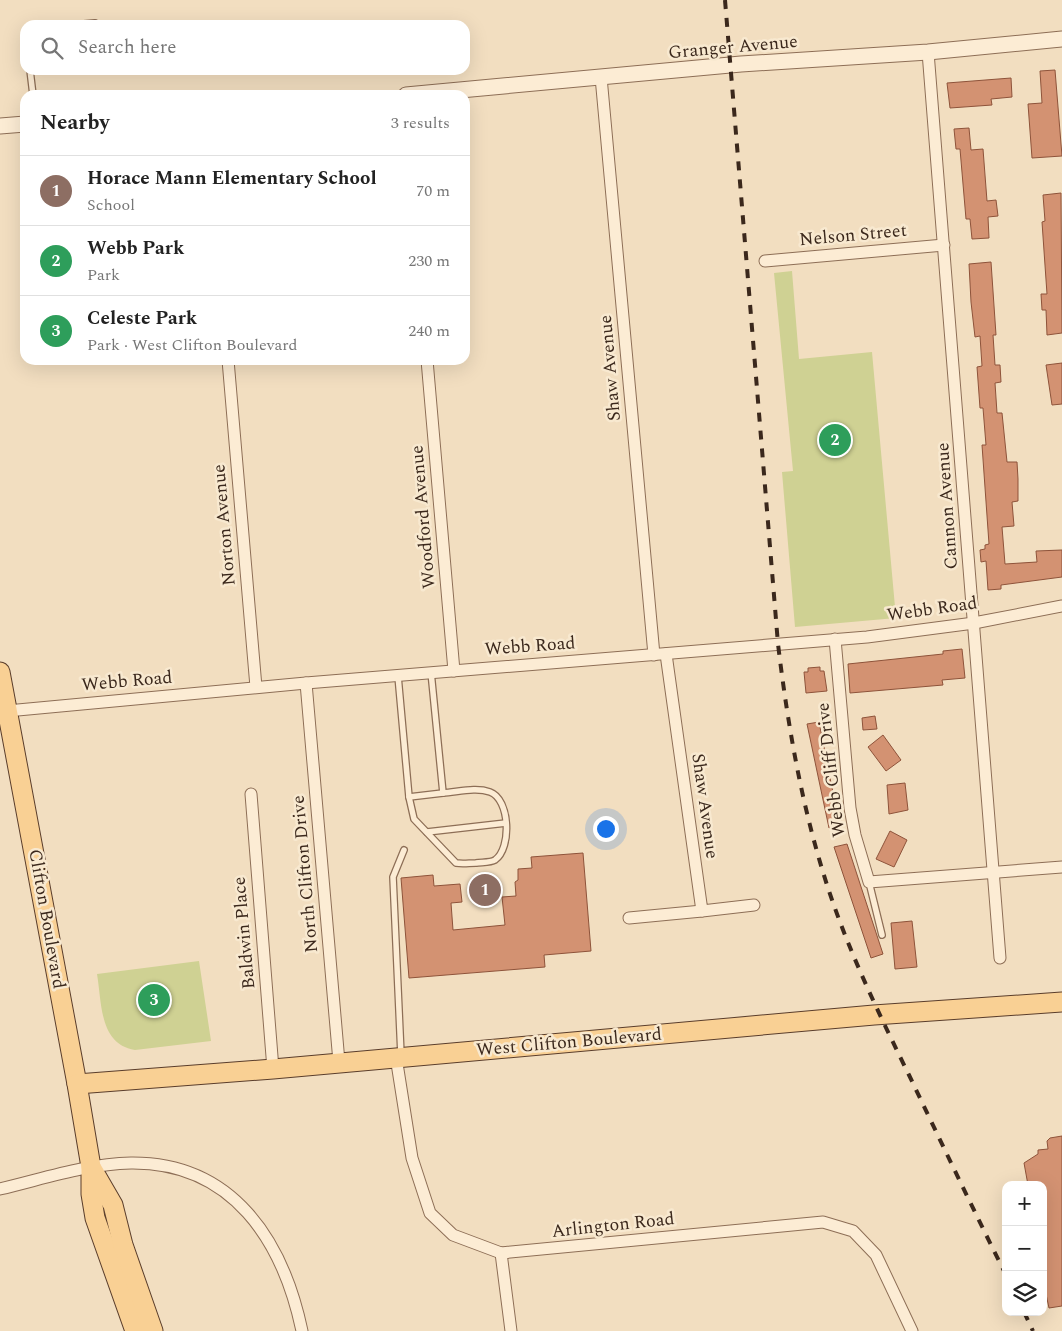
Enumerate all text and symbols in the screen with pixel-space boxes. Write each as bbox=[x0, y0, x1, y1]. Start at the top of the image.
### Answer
search box bbox=[20, 20, 470, 75]
street label: Granger Avenue bbox=[667, 28, 799, 66]
text: Search here bbox=[78, 33, 177, 62]
icon: search bbox=[38, 34, 66, 62]
text: Nearby bbox=[40, 107, 110, 139]
text: 3 results bbox=[391, 111, 450, 135]
text: Horace Mann Elementary School bbox=[87, 164, 377, 193]
text: 1 bbox=[52, 179, 60, 203]
text: 70 m bbox=[416, 179, 450, 203]
text: School bbox=[87, 193, 135, 217]
street label: Nelson Street bbox=[798, 217, 908, 253]
text: Webb Park bbox=[87, 234, 184, 263]
text: 2 bbox=[52, 249, 60, 273]
text: 230 m bbox=[408, 249, 450, 273]
text: Park bbox=[87, 263, 120, 287]
text: Celeste Park bbox=[87, 304, 197, 333]
street label: Shaw Avenue bbox=[592, 314, 628, 422]
text: 3 bbox=[52, 319, 60, 343]
text: 240 m bbox=[408, 319, 450, 343]
text: Park · West Clifton Boulevard bbox=[87, 333, 298, 357]
pin: 2 bbox=[819, 421, 851, 459]
street label: Cannon Avenue bbox=[929, 442, 965, 570]
street label: Woodford Avenue bbox=[403, 444, 443, 590]
street label: Norton Avenue bbox=[205, 463, 243, 587]
street label: Webb Road bbox=[885, 589, 979, 629]
street label: Webb Road bbox=[484, 629, 576, 663]
street label: Webb Road bbox=[80, 664, 174, 698]
street label: Webb Cliff Drive bbox=[809, 701, 853, 839]
street label: Shaw Avenue bbox=[684, 752, 726, 860]
street label: North Clifton Drive bbox=[285, 794, 325, 954]
your location bbox=[593, 816, 619, 842]
street label: Clifton Boulevard bbox=[21, 847, 73, 991]
pin: 1 bbox=[469, 871, 501, 909]
street label: Baldwin Place bbox=[226, 876, 262, 990]
pin: 3 bbox=[138, 981, 170, 1019]
street label: West Clifton Boulevard bbox=[475, 1020, 663, 1064]
map controls bbox=[1002, 1181, 1047, 1316]
button: + bbox=[1002, 1181, 1047, 1226]
street label: Arlington Road bbox=[550, 1205, 676, 1245]
button: − bbox=[1002, 1226, 1047, 1271]
button: layers bbox=[1002, 1271, 1047, 1316]

